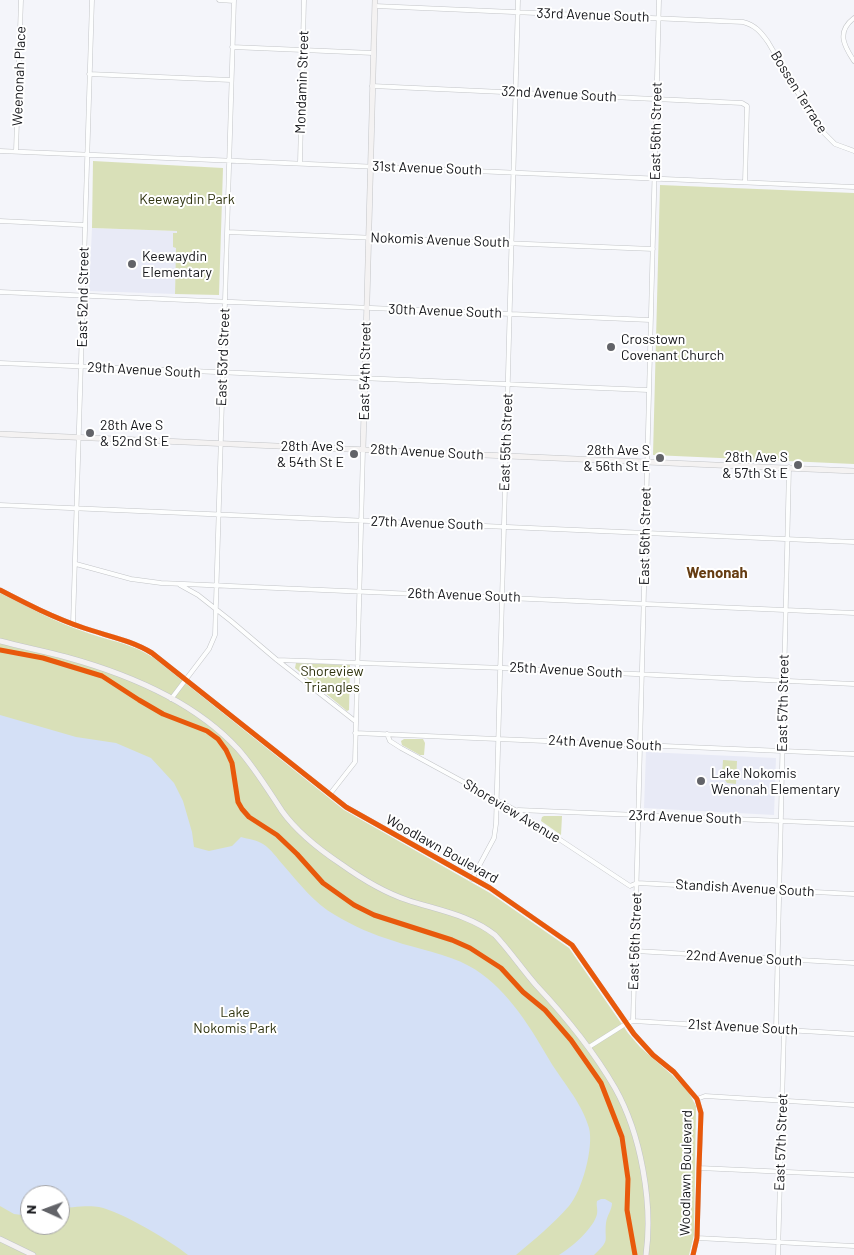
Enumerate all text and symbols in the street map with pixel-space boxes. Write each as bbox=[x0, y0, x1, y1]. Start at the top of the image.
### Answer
street label: 33rd Avenue South bbox=[536, 5, 650, 25]
street label: Weenonah Place bbox=[9, 26, 29, 126]
street label: Mondamin Street bbox=[292, 30, 312, 134]
street label: Bossen Terrace bbox=[767, 48, 831, 136]
street label: East 56th Street bbox=[647, 82, 665, 180]
street label: 32nd Avenue South bbox=[501, 83, 617, 105]
street label: 31st Avenue South bbox=[372, 158, 482, 178]
park label: Keewaydin Park bbox=[139, 191, 235, 207]
street label: Nokomis Avenue South bbox=[370, 229, 510, 251]
street label: East 52nd Street bbox=[74, 246, 92, 348]
place label: Keewaydin Elementary bbox=[142, 248, 212, 280]
marker: Keewaydin Elementary bbox=[126, 258, 138, 270]
street label: 30th Avenue South bbox=[388, 301, 502, 321]
street label: East 53rd Street bbox=[213, 308, 233, 406]
street label: East 54th Street bbox=[356, 321, 374, 421]
place label: Crosstown Covenant Church bbox=[621, 331, 724, 364]
marker: Crosstown Covenant Church bbox=[605, 341, 617, 353]
street label: 29th Avenue South bbox=[87, 359, 201, 381]
street label: East 55th Street bbox=[496, 393, 516, 491]
place label: 28th Ave S & 52nd St E bbox=[100, 417, 169, 450]
marker: 28th Ave S & 52nd St E bbox=[84, 427, 96, 439]
place label: 28th Ave S & 54th St E bbox=[277, 438, 344, 471]
street label: 28th Avenue South bbox=[370, 441, 484, 463]
place label: 28th Ave S & 56th St E bbox=[584, 442, 650, 474]
marker: 28th Ave S & 54th St E bbox=[348, 448, 360, 460]
place label: 28th Ave S & 57th St E bbox=[722, 449, 788, 482]
marker: 28th Ave S & 56th St E bbox=[654, 452, 666, 464]
marker: 28th Ave S & 57th St E bbox=[792, 459, 804, 471]
street label: East 56th Street bbox=[636, 487, 654, 585]
street label: 27th Avenue South bbox=[370, 513, 484, 533]
district label: Wenonah bbox=[686, 564, 748, 582]
street label: 26th Avenue South bbox=[407, 585, 521, 605]
street label: East 57th Street bbox=[774, 654, 792, 752]
street label: 25th Avenue South bbox=[509, 659, 623, 681]
park label: Shoreview Triangles bbox=[300, 663, 364, 696]
street label: 24th Avenue South bbox=[548, 732, 662, 754]
place label: Lake Nokomis Wenonah Elementary bbox=[711, 765, 840, 798]
street label: Shoreview Avenue bbox=[460, 775, 564, 847]
marker: Lake Nokomis Wenonah Elementary bbox=[695, 775, 707, 787]
street label: 23rd Avenue South bbox=[628, 807, 742, 827]
street label: Woodlawn Boulevard bbox=[383, 811, 501, 887]
street label: Standish Avenue South bbox=[675, 876, 815, 900]
street label: East 56th Street bbox=[625, 892, 645, 990]
street label: 22nd Avenue South bbox=[686, 947, 802, 969]
park label: Lake Nokomis Park bbox=[193, 1004, 277, 1036]
street label: 21st Avenue South bbox=[688, 1016, 798, 1038]
street label: East 57th Street bbox=[771, 1093, 791, 1191]
street label: Woodlawn Boulevard bbox=[677, 1110, 695, 1236]
north arrow bbox=[20, 1185, 70, 1235]
text: N bbox=[22, 1205, 39, 1214]

